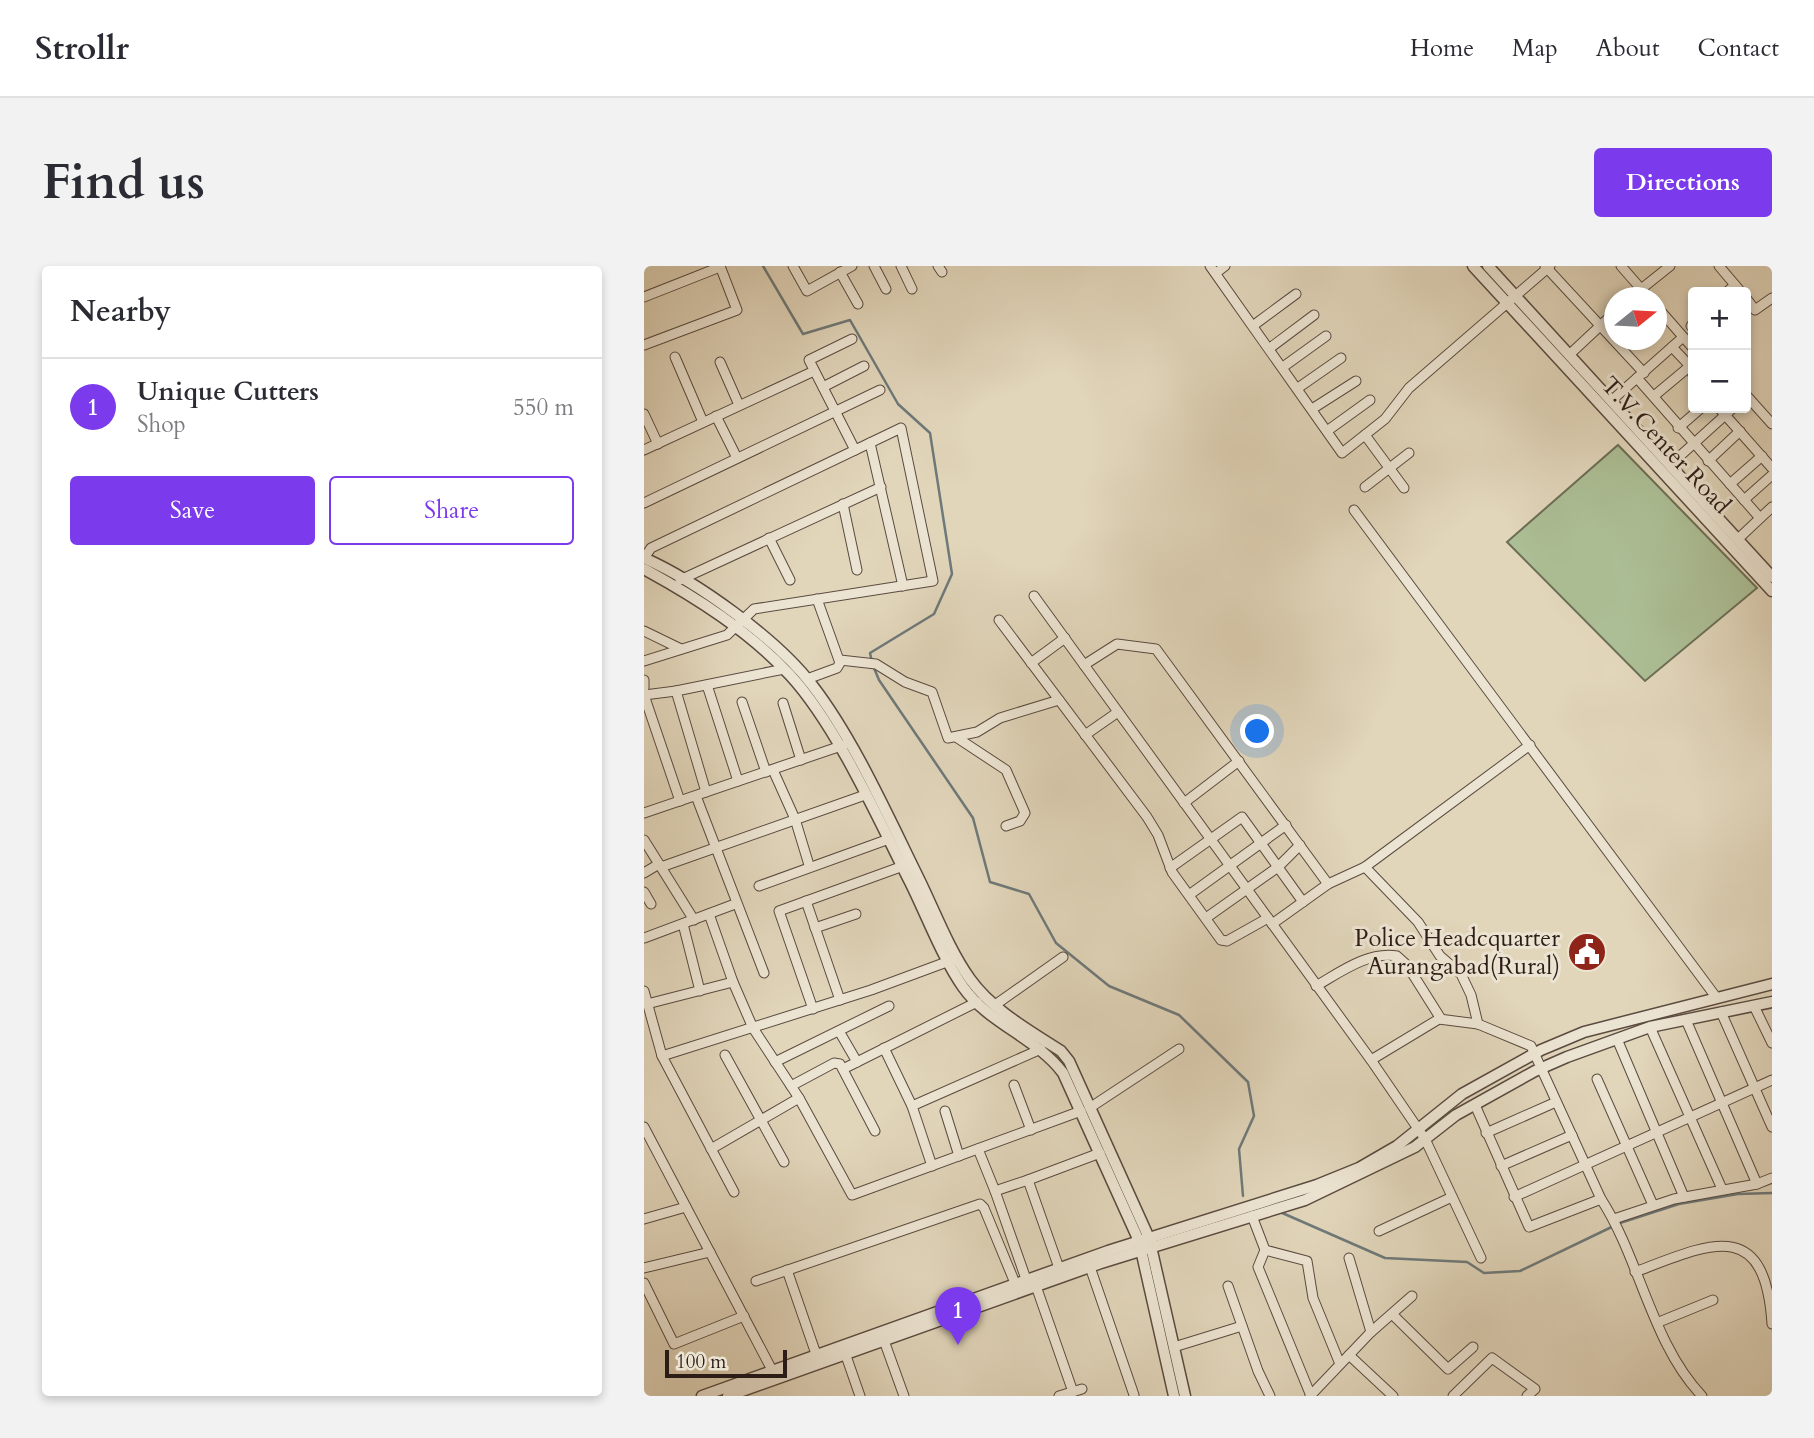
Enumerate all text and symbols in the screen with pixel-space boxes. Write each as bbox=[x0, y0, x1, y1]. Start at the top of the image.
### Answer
text: Strollr bbox=[35, 26, 129, 71]
text: Home bbox=[1410, 32, 1474, 65]
text: Map bbox=[1512, 32, 1558, 65]
text: About bbox=[1596, 32, 1660, 65]
text: Contact bbox=[1698, 32, 1779, 65]
button: Directions bbox=[1594, 148, 1772, 217]
text: Find us bbox=[42, 149, 205, 216]
north arrow bbox=[1604, 287, 1667, 350]
map controls bbox=[1688, 287, 1751, 413]
button: + bbox=[1688, 287, 1751, 350]
text: Nearby bbox=[70, 291, 171, 332]
button: − bbox=[1688, 350, 1751, 413]
street label: T.V.Center Road bbox=[1593, 369, 1738, 521]
text: Unique Cutters bbox=[137, 374, 319, 409]
text: 1 bbox=[87, 392, 99, 423]
text: 550 m bbox=[513, 392, 574, 423]
text: Shop bbox=[137, 409, 186, 440]
button: Save bbox=[70, 476, 315, 545]
button: Share bbox=[329, 476, 574, 545]
your location bbox=[1240, 714, 1274, 748]
place label: Police Headcquarter Aurangabad(Rural) bbox=[1354, 922, 1560, 983]
public building icon: Police Headcquarter Aurangabad(Rural) bbox=[1566, 931, 1608, 973]
pin: 1 bbox=[935, 1287, 981, 1345]
scale bar bbox=[665, 1347, 788, 1379]
text: 100 m bbox=[676, 1349, 726, 1375]

